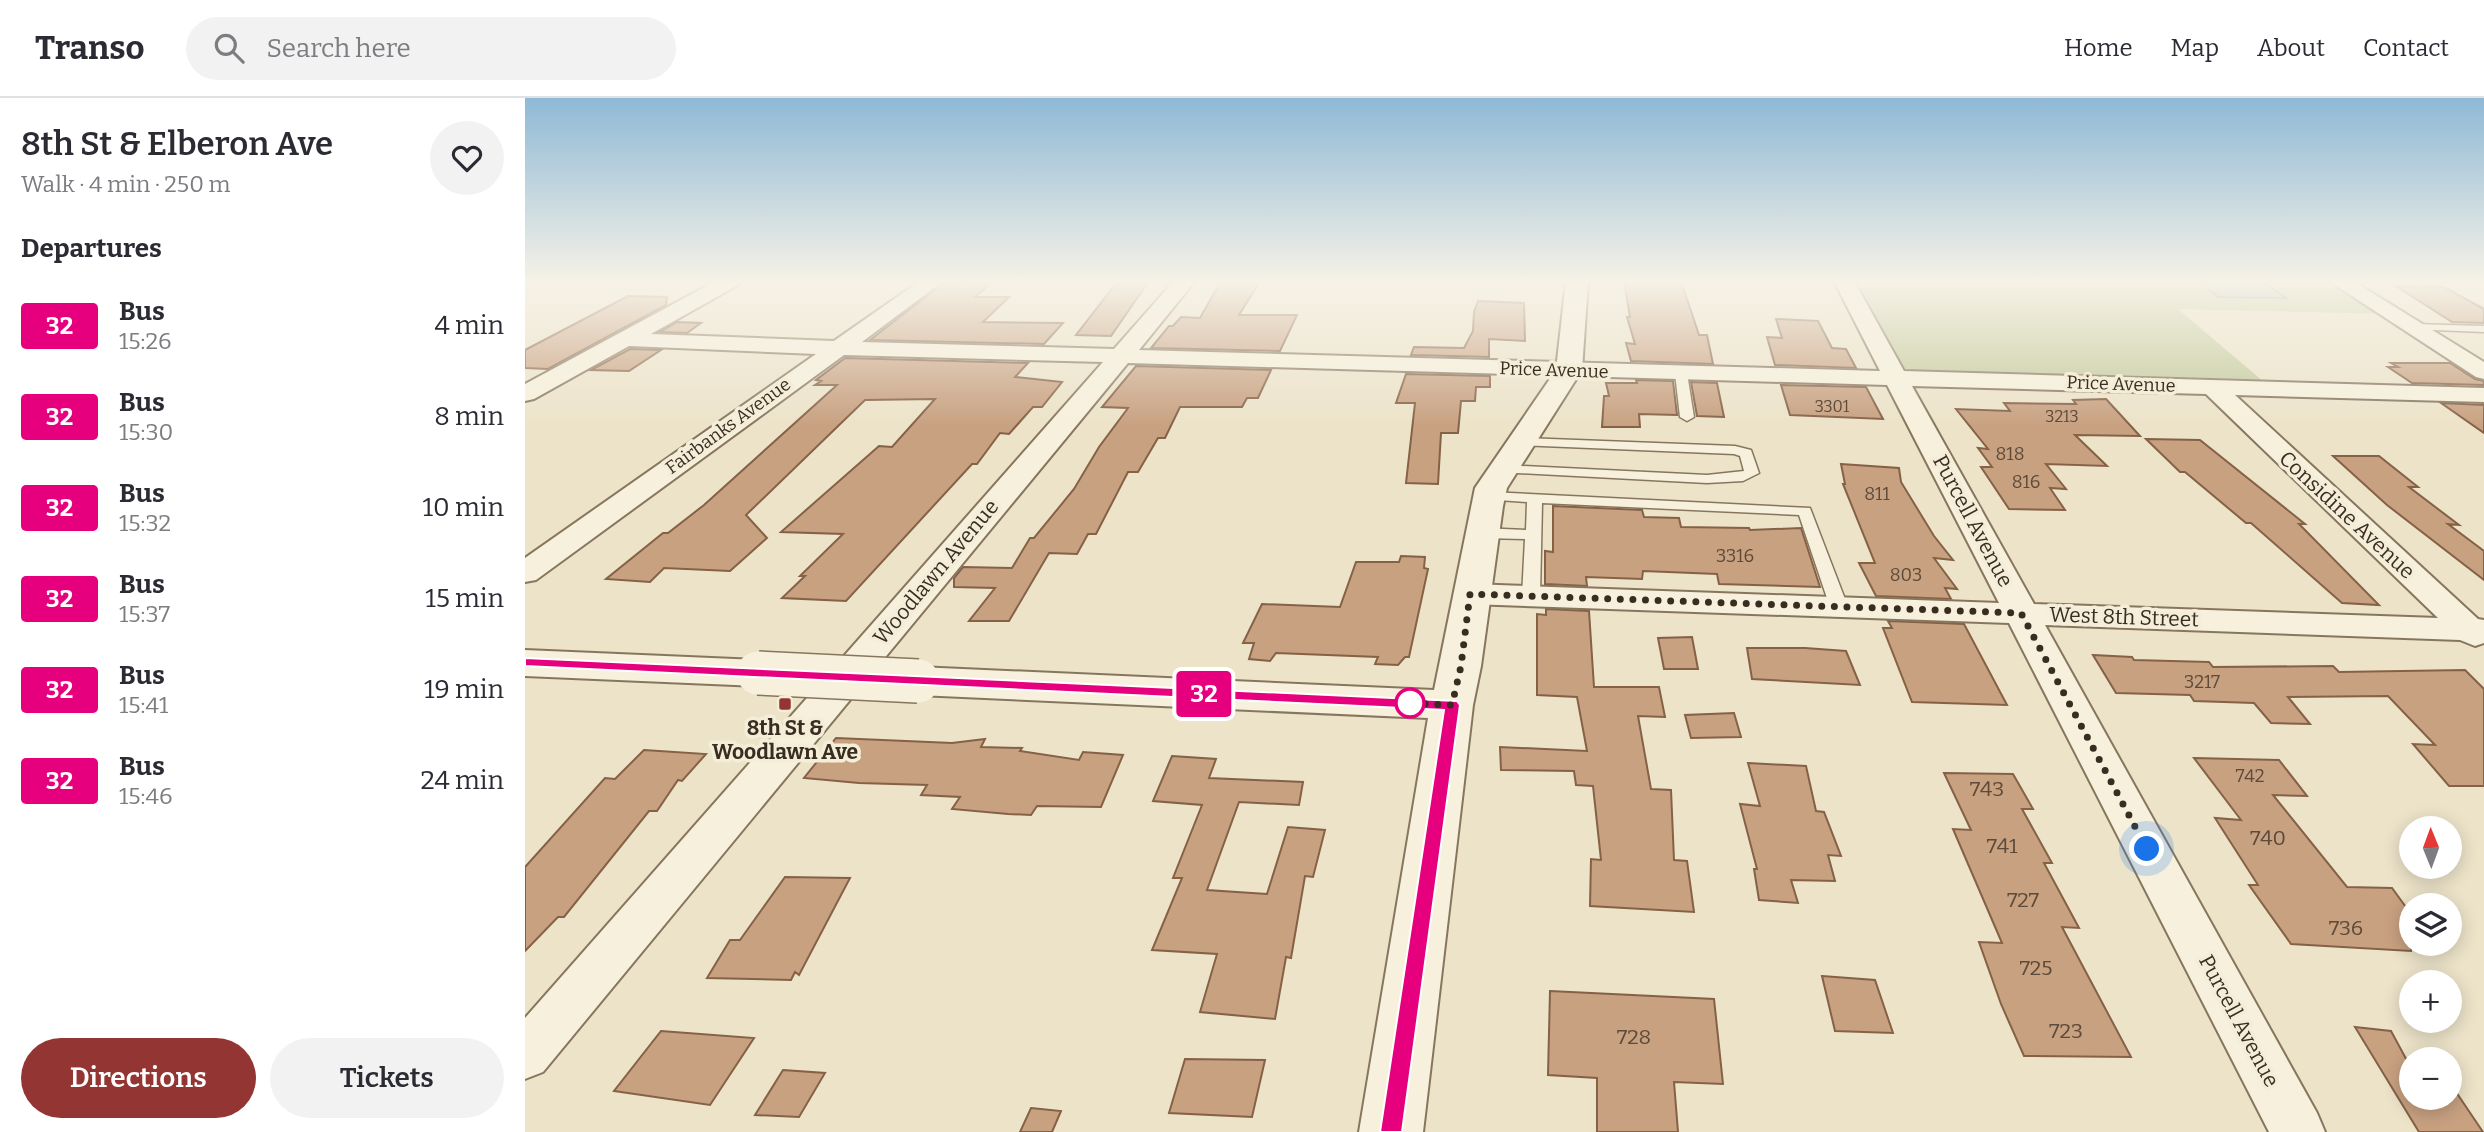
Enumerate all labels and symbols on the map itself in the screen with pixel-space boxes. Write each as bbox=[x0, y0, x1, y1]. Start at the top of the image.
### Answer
street label: Price Avenue bbox=[1499, 357, 1609, 383]
street label: Price Avenue bbox=[2066, 371, 2176, 397]
street label: Fairbanks Avenue bbox=[661, 373, 795, 479]
house number: 3301 bbox=[1815, 397, 1850, 416]
house number: 3213 bbox=[2045, 407, 2079, 426]
house number: 818 bbox=[1996, 443, 2024, 465]
street label: Considine Avenue bbox=[2274, 445, 2420, 585]
street label: Purcell Avenue bbox=[1927, 450, 2019, 592]
house number: 816 bbox=[2012, 471, 2040, 493]
house number: 811 bbox=[1864, 483, 1890, 505]
street label: Woodlawn Avenue bbox=[868, 494, 1004, 650]
house number: 3316 bbox=[1716, 545, 1754, 567]
house number: 803 bbox=[1890, 564, 1922, 586]
street label: West 8th Street bbox=[2049, 601, 2200, 633]
line badge: 32 bbox=[1173, 671, 1235, 717]
house number: 3217 bbox=[2184, 671, 2220, 693]
unlabelled marker bbox=[1395, 688, 1425, 718]
marker: 8th St & Woodlawn Ave bbox=[777, 696, 793, 712]
place label: 8th St & Woodlawn Ave bbox=[712, 715, 858, 765]
house number: 742 bbox=[2235, 765, 2265, 787]
house number: 743 bbox=[1970, 776, 2004, 802]
north arrow bbox=[2399, 816, 2462, 878]
house number: 740 bbox=[2250, 825, 2286, 851]
your location bbox=[2129, 831, 2164, 866]
house number: 741 bbox=[1986, 833, 2018, 859]
house number: 727 bbox=[2007, 887, 2040, 913]
house number: 736 bbox=[2329, 915, 2363, 941]
street label: Purcell Avenue bbox=[2193, 950, 2285, 1092]
house number: 725 bbox=[2019, 955, 2053, 981]
house number: 723 bbox=[2049, 1018, 2083, 1044]
house number: 728 bbox=[1617, 1024, 1651, 1050]

